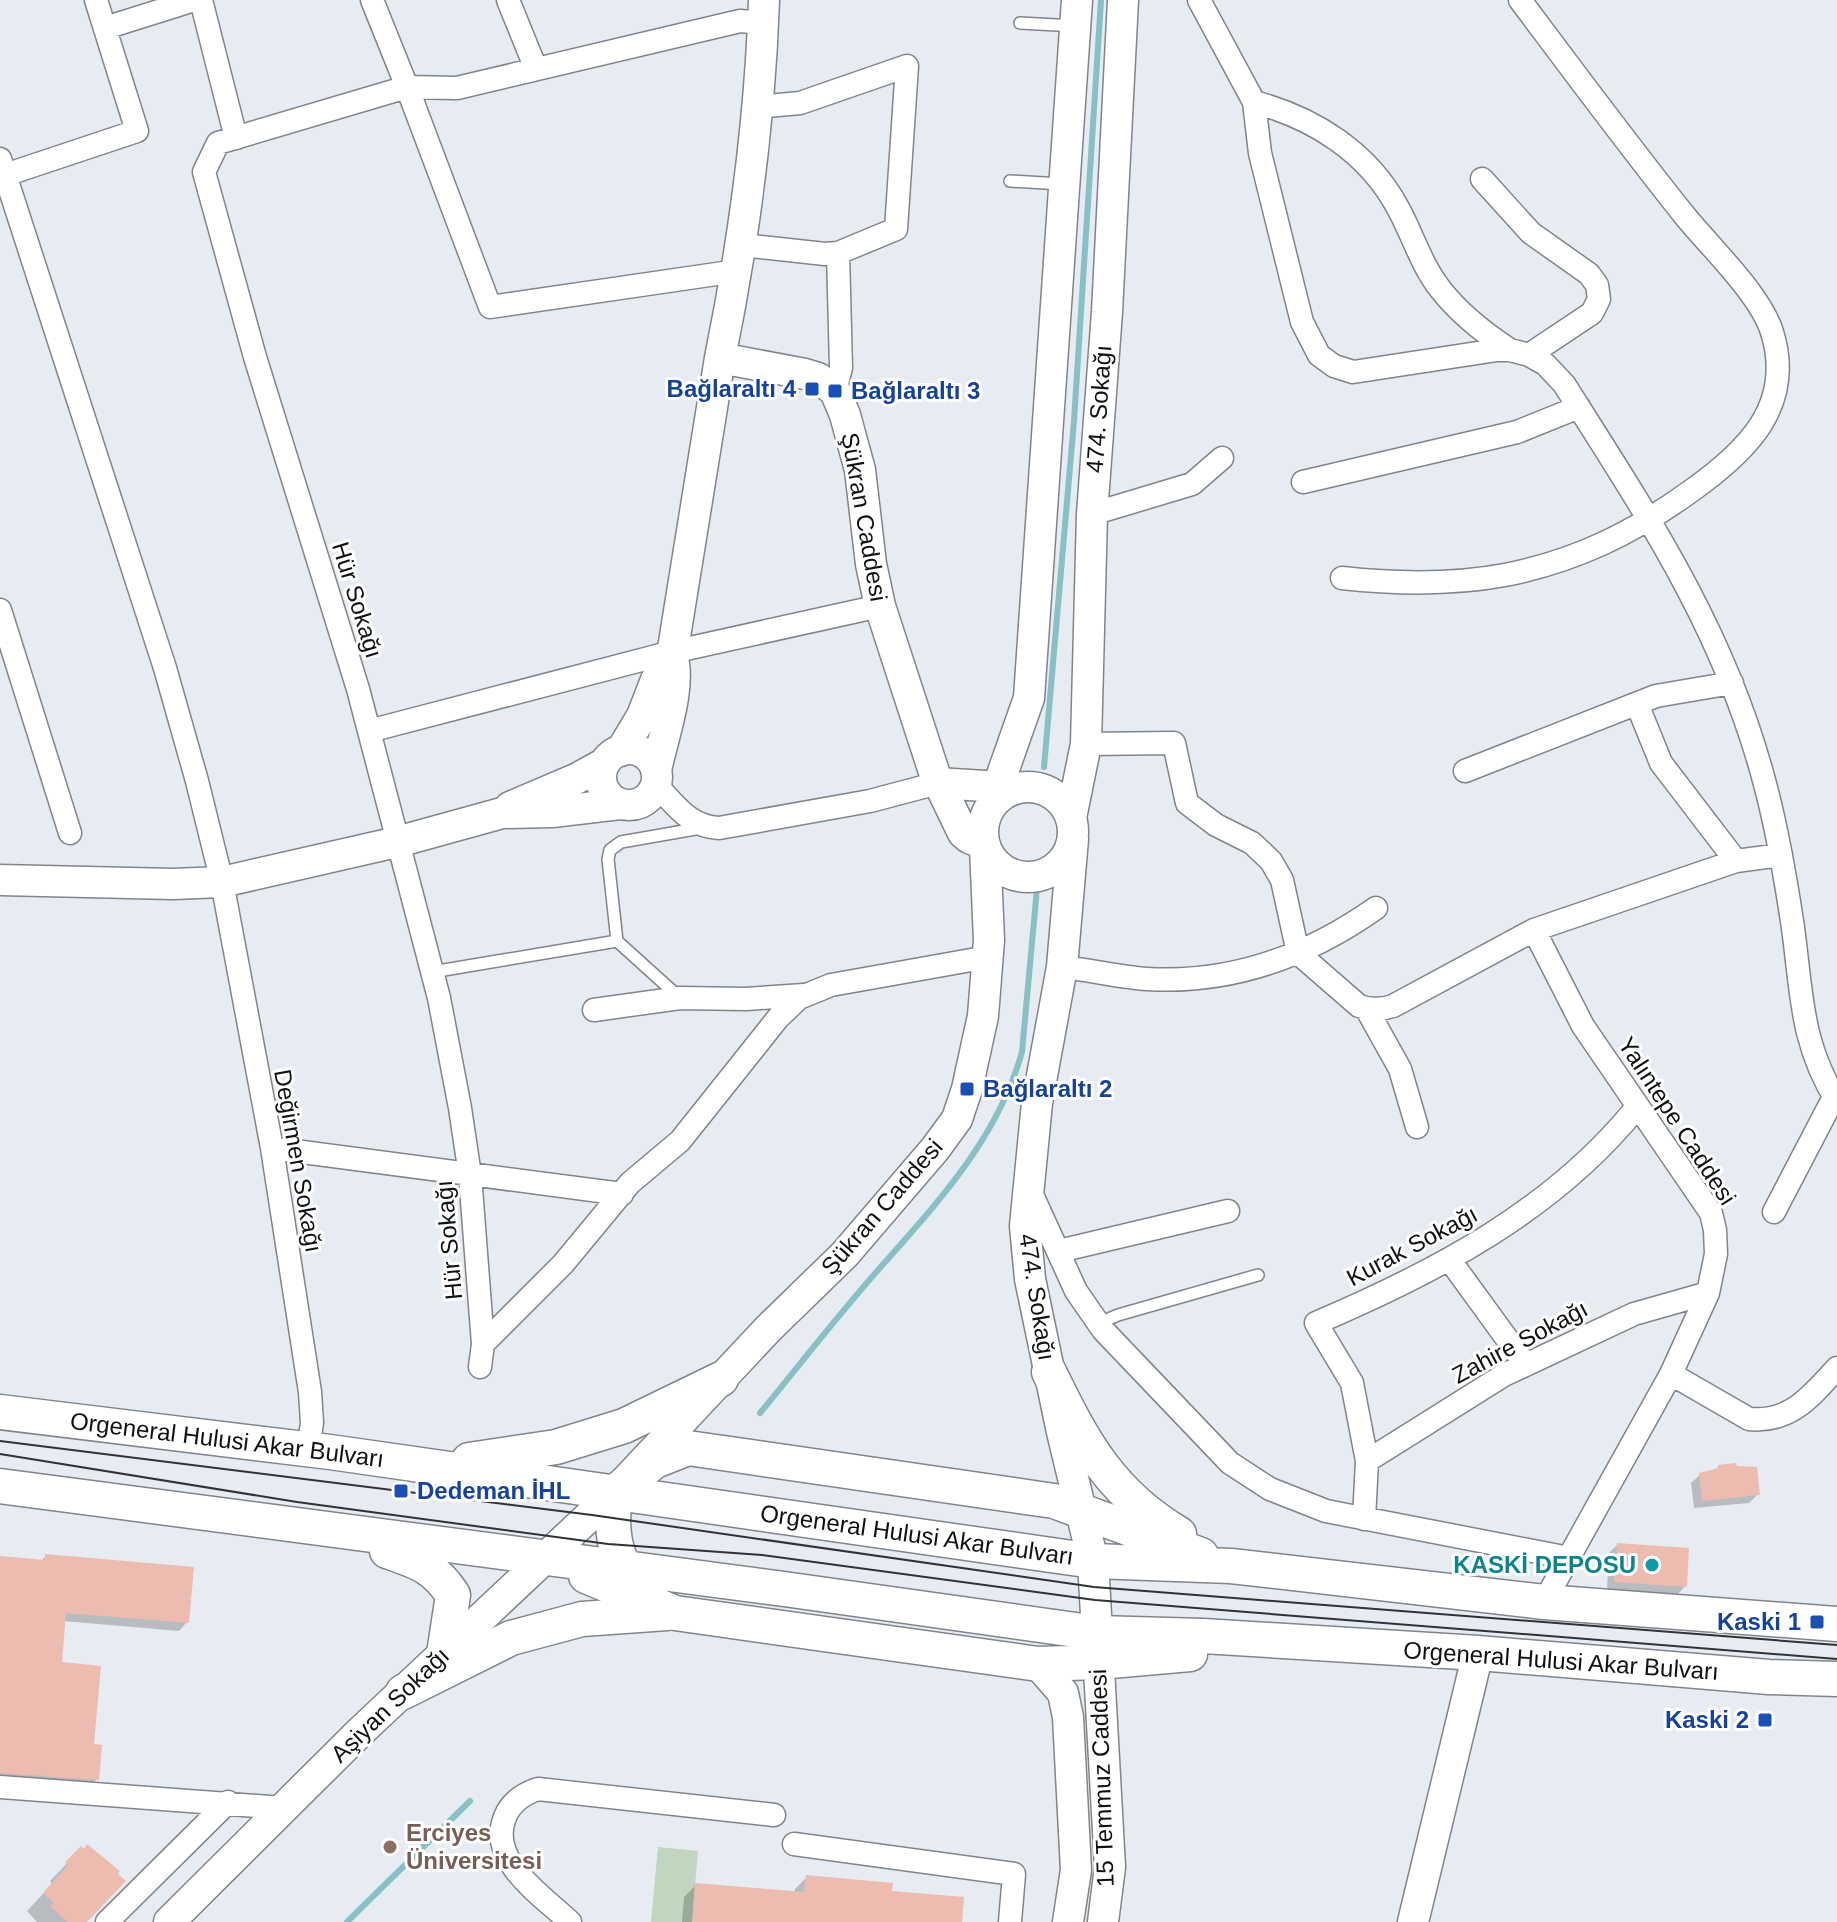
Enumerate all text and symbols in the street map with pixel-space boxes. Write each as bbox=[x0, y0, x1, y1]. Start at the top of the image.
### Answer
street label: 474. Sokağı bbox=[1081, 344, 1116, 474]
place label: Bağlaraltı 4 bbox=[667, 375, 797, 402]
place label: Bağlaraltı 3 bbox=[851, 377, 980, 404]
marker: Bağlaraltı 4 bbox=[803, 380, 821, 398]
marker: Bağlaraltı 3 bbox=[826, 382, 844, 400]
street label: Şükran Caddesi bbox=[836, 430, 893, 603]
street label: Hür Sokağı bbox=[327, 538, 388, 661]
street label: Yalıntepe Caddesi bbox=[1613, 1032, 1742, 1210]
street label: Değirmen Sokağı bbox=[269, 1067, 328, 1255]
place label: Bağlaraltı 2 bbox=[983, 1075, 1112, 1102]
marker: Bağlaraltı 2 bbox=[958, 1080, 976, 1098]
street label: Şükran Caddesi bbox=[815, 1133, 948, 1280]
street label: Hür Sokağı bbox=[430, 1179, 467, 1301]
street label: Kurak Sokağı bbox=[1342, 1200, 1482, 1291]
street label: 474. Sokağı bbox=[1014, 1232, 1061, 1362]
street label: Zahire Sokağı bbox=[1447, 1295, 1592, 1389]
street label: Orgeneral Hulusi Akar Bulvarı bbox=[69, 1407, 386, 1472]
place label: Dedeman İHL bbox=[417, 1477, 570, 1504]
marker: Dedeman İHL bbox=[392, 1482, 410, 1500]
street label: Orgeneral Hulusi Akar Bulvarı bbox=[759, 1499, 1075, 1570]
place label: KASKİ DEPOSU bbox=[1453, 1551, 1636, 1578]
marker: KASKİ DEPOSU bbox=[1643, 1556, 1661, 1574]
place label: Kaski 1 bbox=[1717, 1608, 1801, 1635]
marker: Kaski 1 bbox=[1808, 1613, 1826, 1631]
street label: Orgeneral Hulusi Akar Bulvarı bbox=[1402, 1636, 1720, 1685]
street label: Aşiyan Sokağı bbox=[325, 1642, 454, 1768]
street label: 15 Temmuz Caddesi bbox=[1084, 1668, 1119, 1888]
place label: Kaski 2 bbox=[1665, 1706, 1749, 1733]
marker: Kaski 2 bbox=[1756, 1711, 1774, 1729]
place label: Erciyes Üniversitesi bbox=[406, 1819, 542, 1874]
marker: Erciyes Üniversitesi bbox=[381, 1838, 399, 1856]

